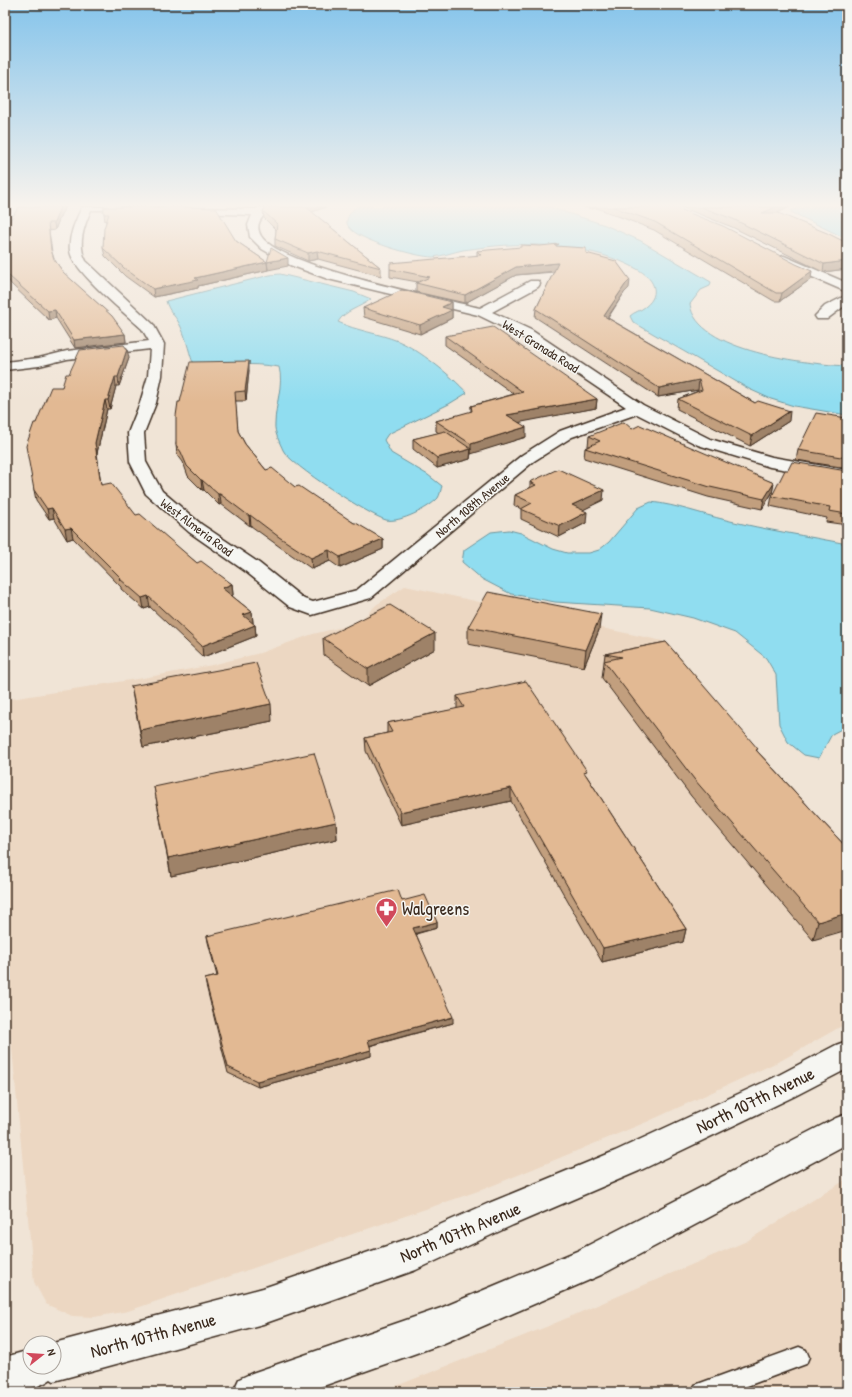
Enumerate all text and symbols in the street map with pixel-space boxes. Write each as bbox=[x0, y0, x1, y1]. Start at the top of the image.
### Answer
street label: West Granada Road bbox=[499, 315, 583, 377]
street label: North 108th Avenue bbox=[431, 468, 513, 542]
street label: West Almeria Road bbox=[157, 494, 237, 560]
pharmacy icon: Walgreens bbox=[373, 895, 399, 928]
place label: Walgreens bbox=[402, 896, 469, 921]
street label: North 107th Avenue bbox=[692, 1061, 818, 1139]
street label: North 107th Avenue bbox=[396, 1195, 524, 1269]
street label: North 107th Avenue bbox=[88, 1306, 218, 1364]
north arrow bbox=[22, 1335, 62, 1375]
text: N bbox=[44, 1347, 59, 1357]

